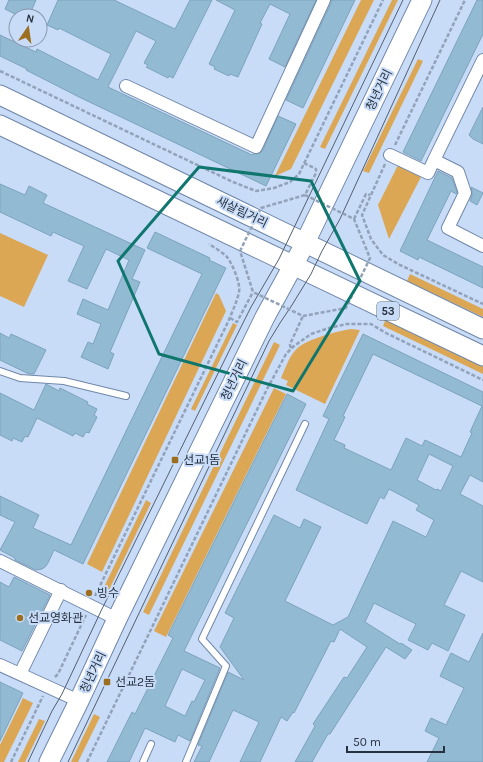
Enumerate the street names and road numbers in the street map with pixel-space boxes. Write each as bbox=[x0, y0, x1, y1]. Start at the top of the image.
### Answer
street label: 청년거리 bbox=[363, 67, 395, 113]
street label: 새살림거리 bbox=[214, 194, 270, 230]
road number: 53 bbox=[377, 302, 399, 320]
street label: 청년거리 bbox=[218, 357, 250, 403]
street label: 청년거리 bbox=[77, 649, 109, 695]

